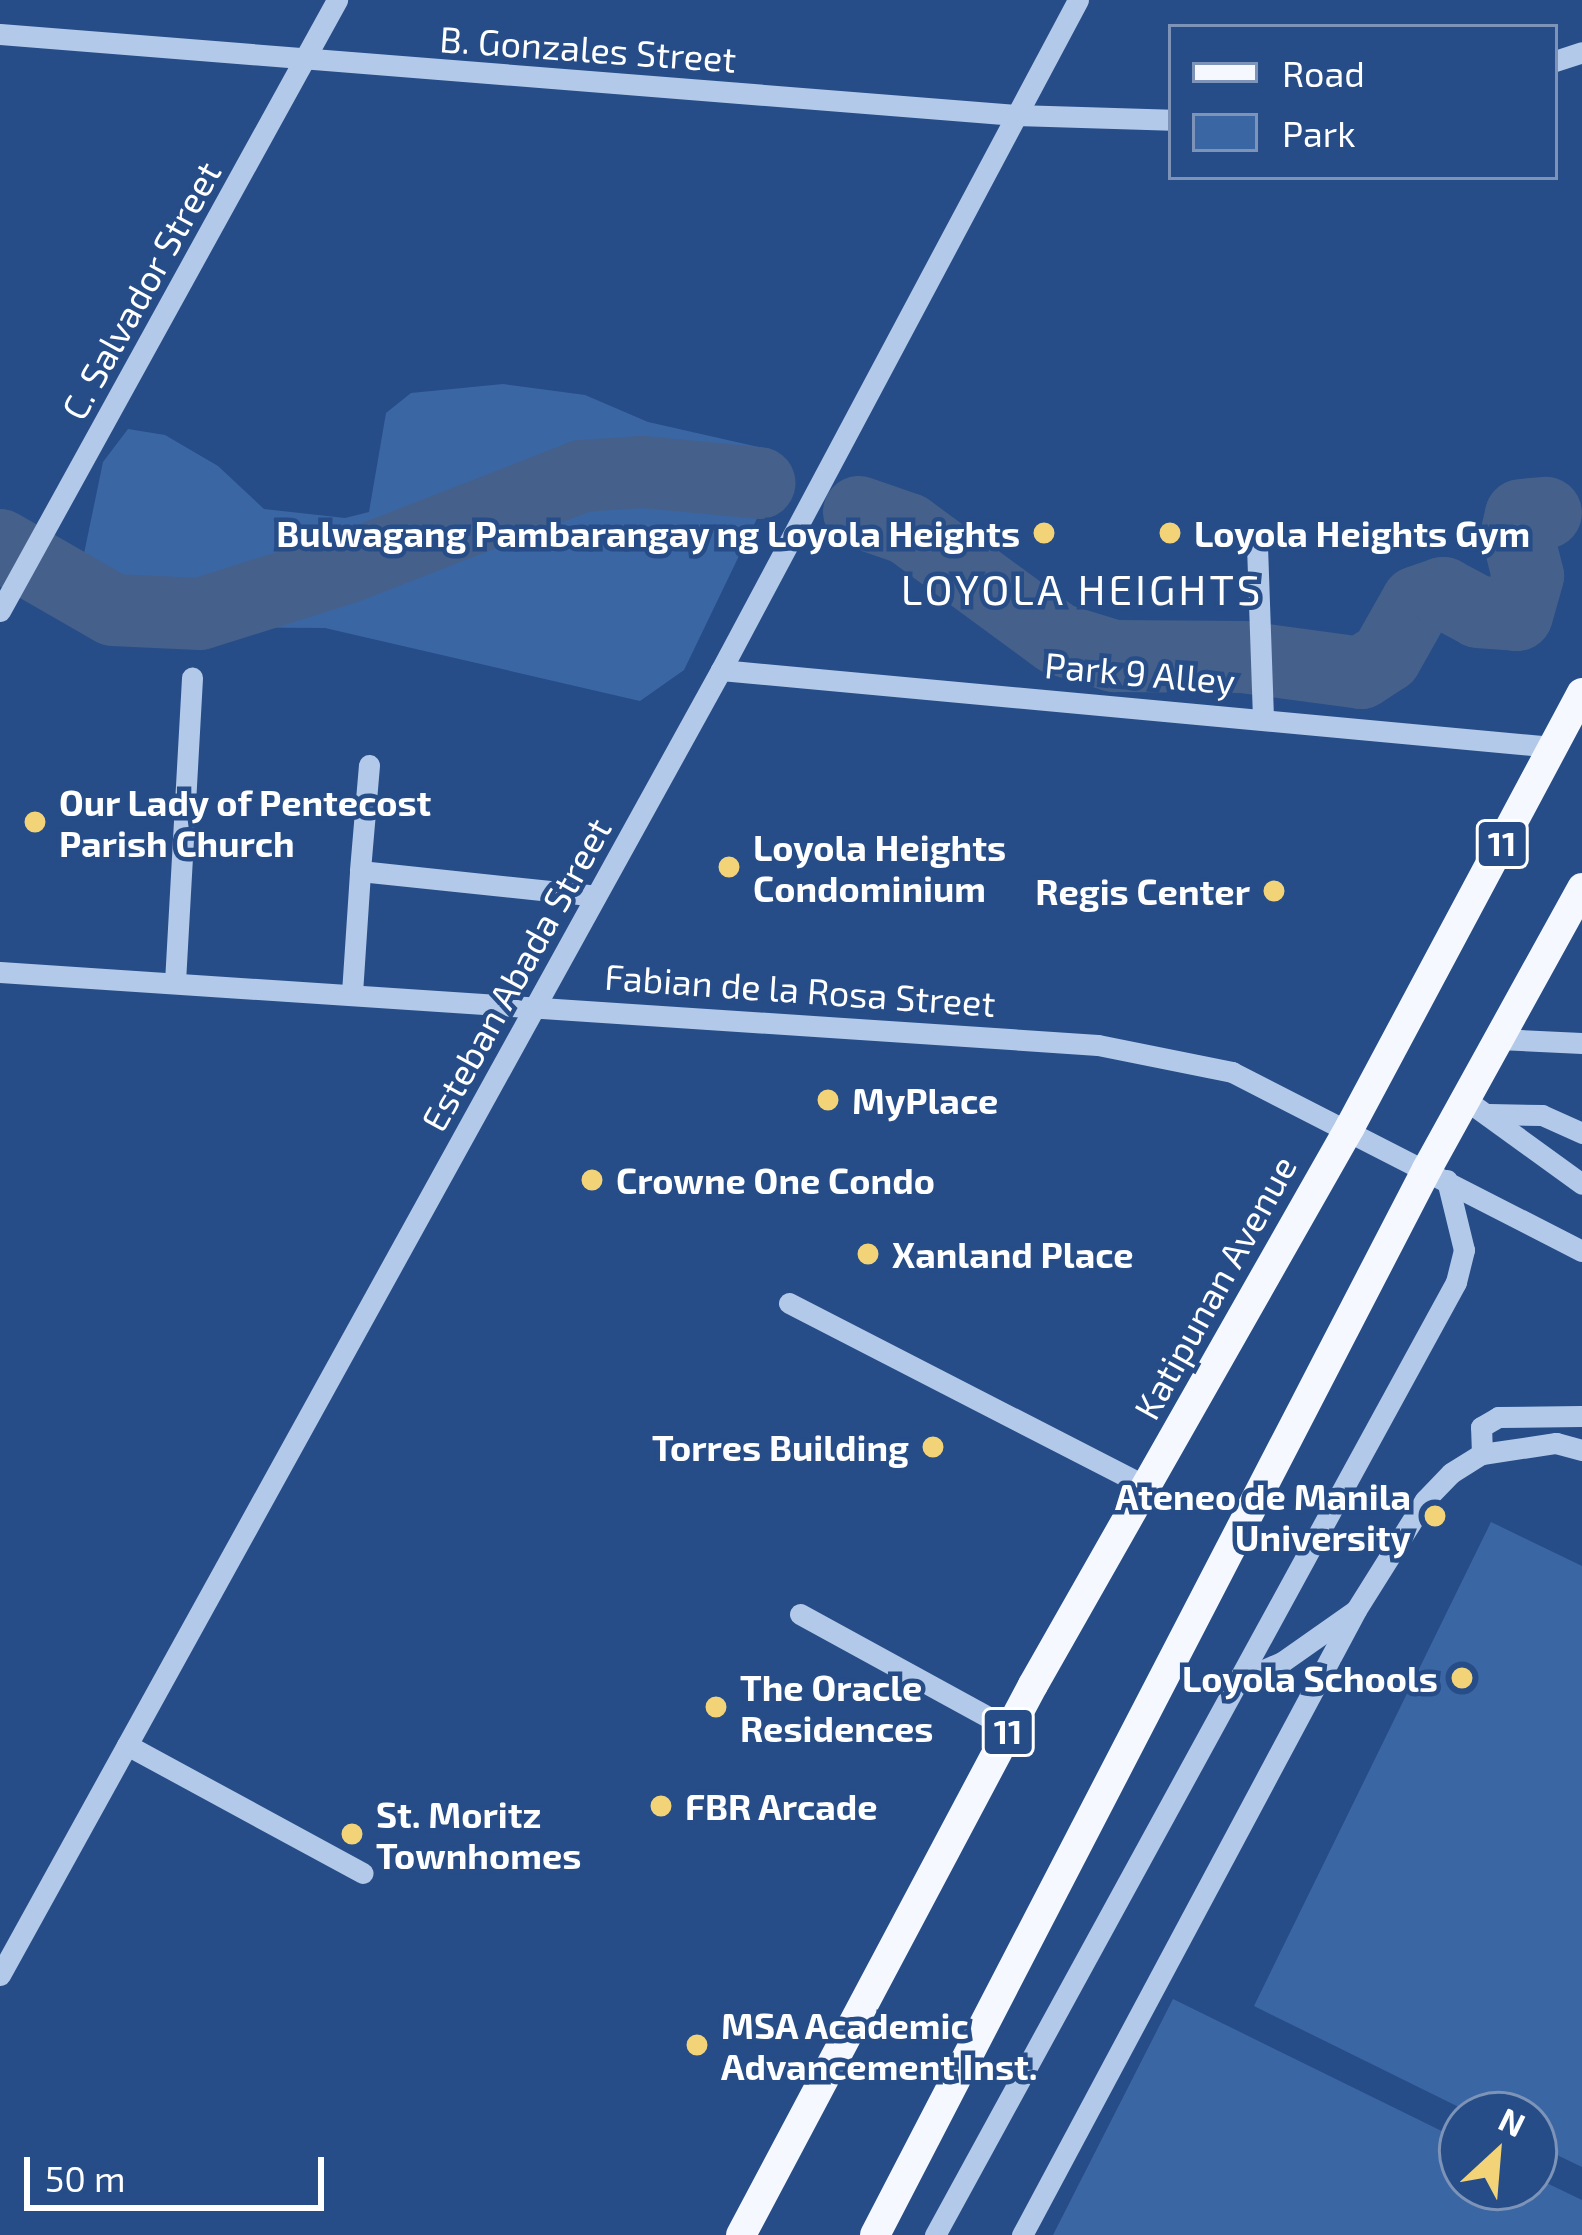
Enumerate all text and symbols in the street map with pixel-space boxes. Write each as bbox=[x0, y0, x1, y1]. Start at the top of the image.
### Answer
street label: B. Gonzales Street bbox=[438, 16, 738, 80]
legend bbox=[1168, 24, 1558, 180]
text: Road bbox=[1282, 51, 1365, 94]
text: Park bbox=[1282, 111, 1356, 154]
street label: C. Salvador Street bbox=[51, 153, 229, 427]
place label: Bulwagang Pambarangay ng Loyola Heights bbox=[275, 511, 1020, 555]
place label: Loyola Heights Gym bbox=[1194, 511, 1530, 555]
marker: Bulwagang Pambarangay ng Loyola Heights bbox=[1031, 520, 1057, 546]
marker: Loyola Heights Gym bbox=[1157, 520, 1183, 546]
district label: LOYOLA HEIGHTS bbox=[900, 563, 1264, 613]
street label: Park 9 Alley bbox=[1042, 642, 1238, 702]
place label: Our Lady of Pentecost Parish Church bbox=[59, 779, 434, 864]
marker: Our Lady of Pentecost Parish Church bbox=[22, 809, 48, 835]
street label: Esteban Abada Street bbox=[411, 810, 619, 1138]
road number: 11 bbox=[1475, 817, 1529, 871]
place label: Loyola Heights Condominium bbox=[753, 824, 1006, 909]
marker: Loyola Heights Condominium bbox=[716, 854, 742, 880]
place label: Regis Center bbox=[1035, 869, 1250, 913]
marker: Regis Center bbox=[1261, 878, 1287, 904]
street label: Fabian de la Rosa Street bbox=[603, 954, 997, 1024]
place label: MyPlace bbox=[852, 1078, 998, 1122]
marker: MyPlace bbox=[815, 1087, 841, 1113]
street label: Katipunan Avenue bbox=[1124, 1147, 1304, 1427]
place label: Crowne One Condo bbox=[616, 1158, 935, 1202]
marker: Crowne One Condo bbox=[579, 1167, 605, 1193]
place label: Xanland Place bbox=[892, 1232, 1134, 1276]
marker: Xanland Place bbox=[855, 1241, 881, 1267]
place label: Torres Building bbox=[652, 1425, 909, 1469]
marker: Torres Building bbox=[920, 1434, 946, 1460]
place label: Ateneo de Manila University bbox=[1115, 1473, 1411, 1558]
marker: Ateneo de Manila University bbox=[1422, 1503, 1448, 1529]
place label: Loyola Schools bbox=[1182, 1656, 1438, 1700]
place label: The Oracle Residences bbox=[740, 1664, 933, 1749]
marker: Loyola Schools bbox=[1449, 1665, 1475, 1691]
marker: The Oracle Residences bbox=[703, 1694, 729, 1720]
road number: 11 bbox=[981, 1705, 1035, 1759]
place label: FBR Arcade bbox=[685, 1784, 878, 1828]
place label: St. Moritz Townhomes bbox=[376, 1791, 581, 1876]
marker: FBR Arcade bbox=[648, 1793, 674, 1819]
marker: St. Moritz Townhomes bbox=[339, 1821, 365, 1847]
place label: MSA Academic Advancement Inst. bbox=[721, 2002, 1038, 2087]
marker: MSA Academic Advancement Inst. bbox=[684, 2032, 710, 2058]
north arrow bbox=[1438, 2091, 1558, 2211]
text: N bbox=[1493, 2098, 1532, 2145]
scale bar bbox=[30, 2133, 330, 2207]
text: 50 m bbox=[45, 2156, 126, 2199]

